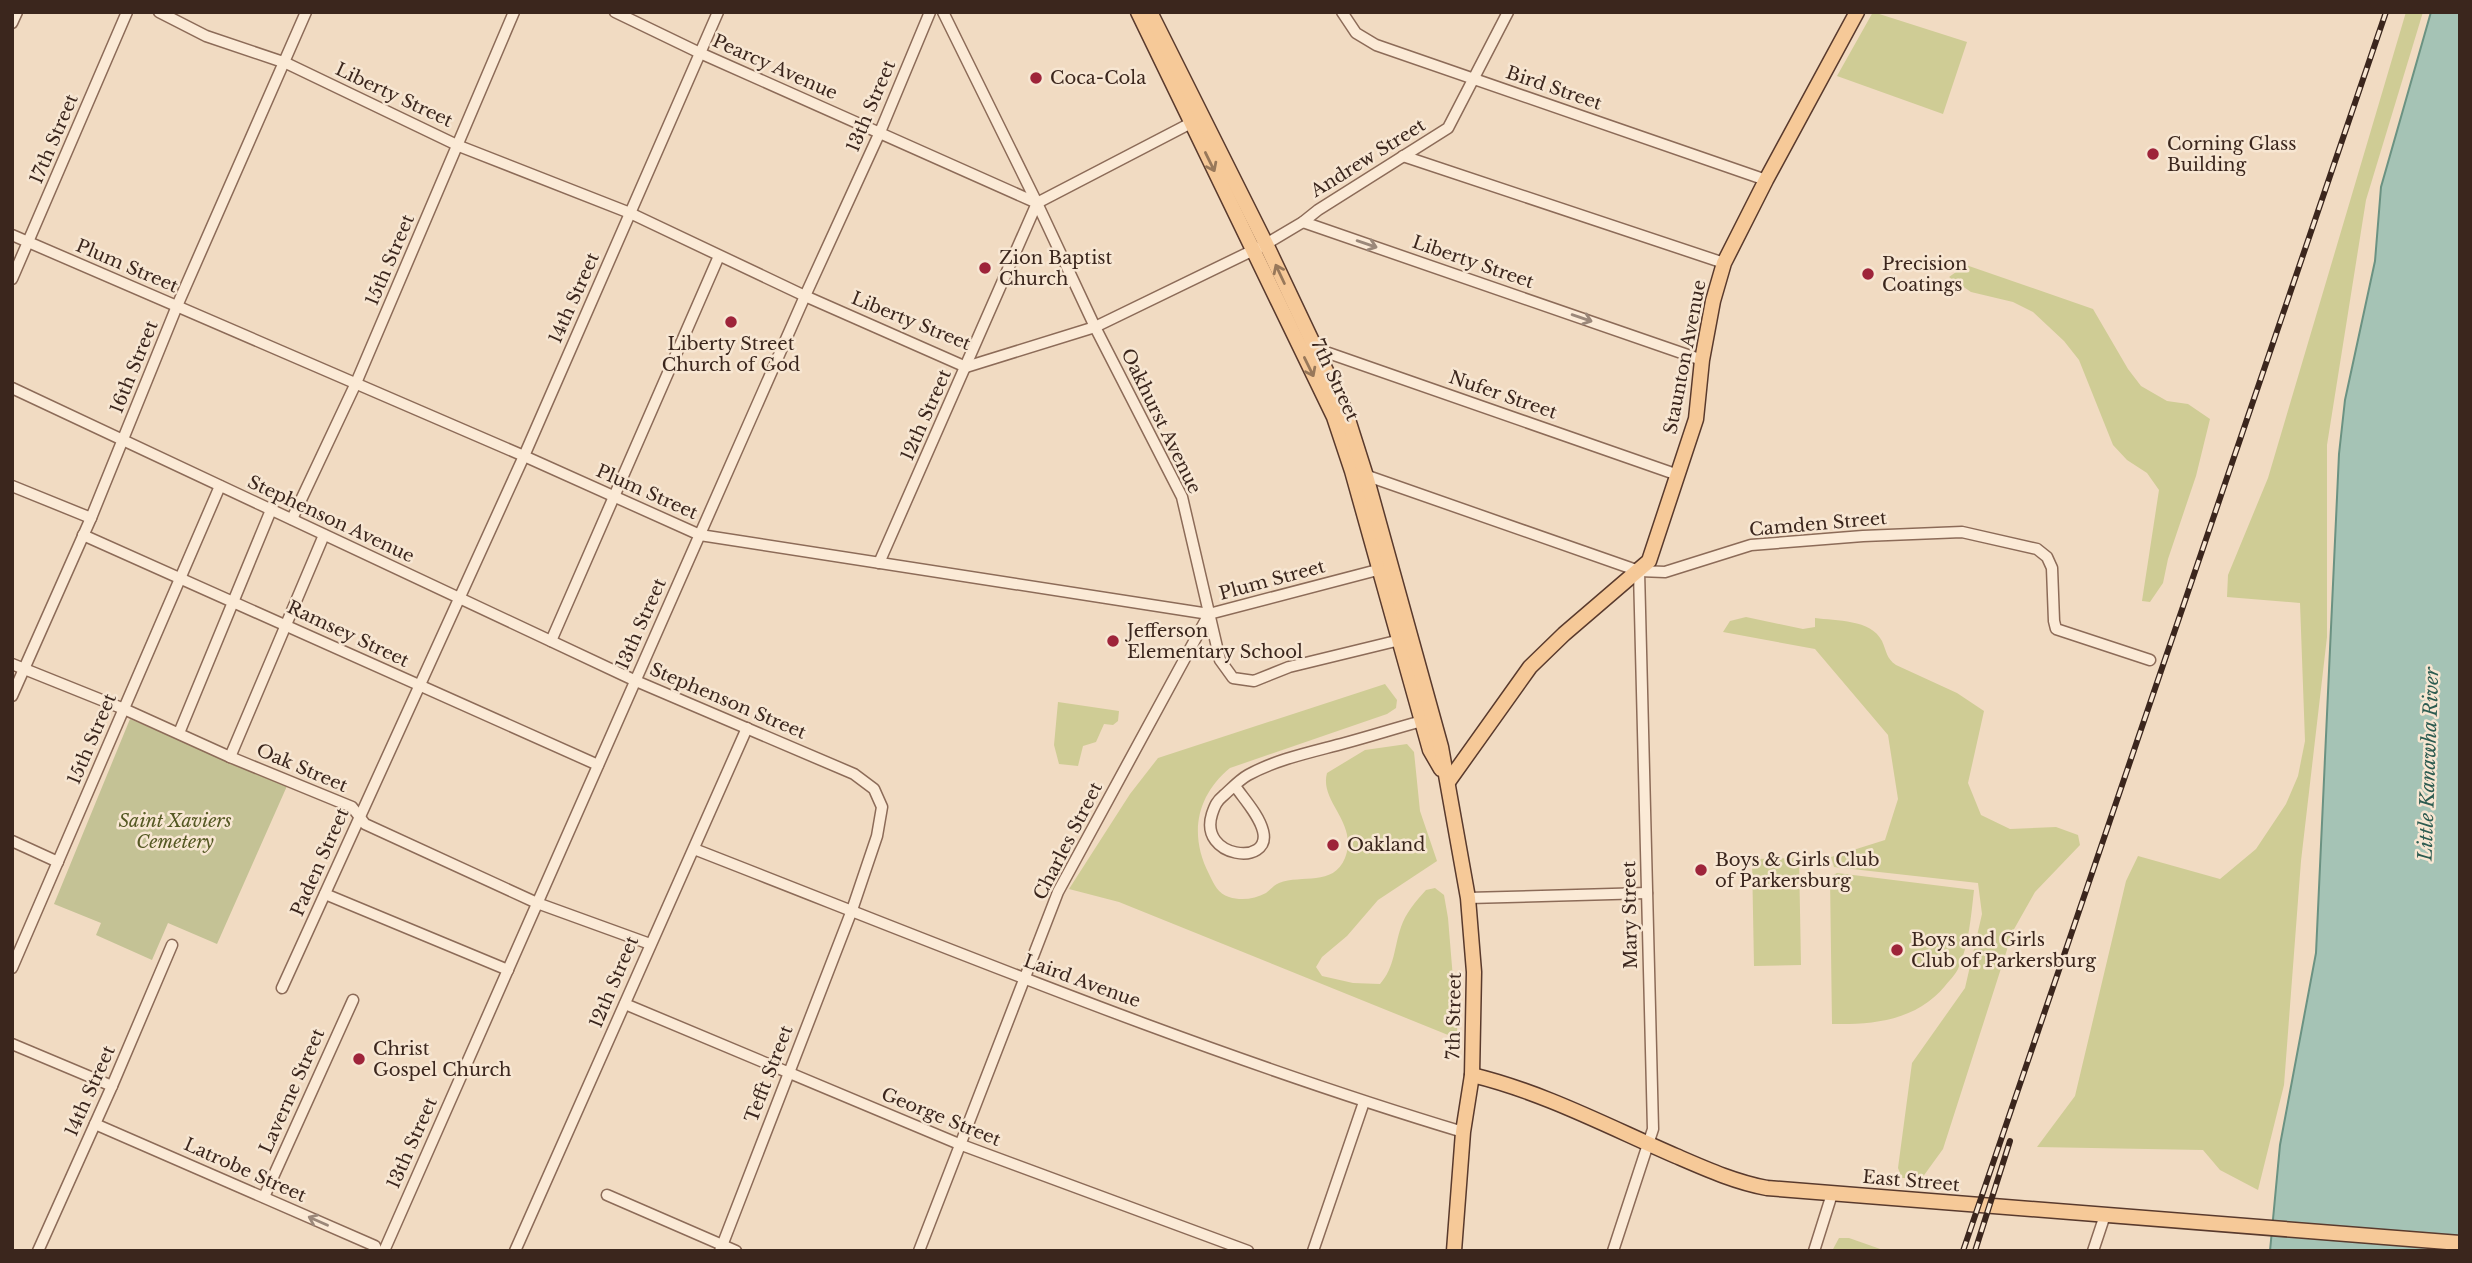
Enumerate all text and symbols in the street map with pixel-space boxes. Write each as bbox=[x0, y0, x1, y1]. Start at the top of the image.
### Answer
street label: Pearcy Avenue bbox=[709, 30, 841, 104]
street label: 13th Street bbox=[842, 57, 900, 155]
street label: Liberty Street bbox=[332, 58, 456, 132]
street label: Bird Street bbox=[1503, 61, 1605, 115]
place label: Coca-Cola bbox=[1050, 67, 1146, 89]
marker: Coca-Cola bbox=[1028, 70, 1044, 86]
street label: 17th Street bbox=[25, 91, 83, 187]
street label: Andrew Street bbox=[1306, 114, 1430, 203]
place label: Corning Glass Building bbox=[2167, 133, 2296, 176]
marker: Corning Glass Building bbox=[2145, 146, 2161, 162]
one-way arrow bbox=[1203, 151, 1217, 172]
street label: 15th Street bbox=[361, 211, 419, 309]
street label: Liberty Street bbox=[1409, 231, 1537, 293]
street label: Plum Street bbox=[73, 235, 182, 297]
one-way arrow bbox=[1356, 239, 1378, 251]
place label: Zion Baptist Church bbox=[999, 247, 1112, 290]
street label: 14th Street bbox=[544, 249, 604, 347]
place label: Precision Coatings bbox=[1882, 253, 1967, 296]
marker: Zion Baptist Church bbox=[977, 260, 993, 276]
one-way arrow bbox=[1273, 264, 1286, 285]
marker: Precision Coatings bbox=[1860, 266, 1876, 282]
street label: Staunton Avenue bbox=[1659, 278, 1711, 436]
street label: Liberty Street bbox=[848, 287, 974, 355]
one-way arrow bbox=[1571, 313, 1593, 325]
marker: Liberty Street Church of God bbox=[723, 314, 739, 330]
street label: 16th Street bbox=[105, 317, 163, 417]
place label: Liberty Street Church of God bbox=[662, 333, 800, 376]
street label: 7th Street bbox=[1307, 336, 1364, 424]
street label: Oakhurst Avenue bbox=[1116, 345, 1206, 497]
one-way arrow bbox=[1302, 356, 1316, 377]
street label: 12th Street bbox=[896, 366, 956, 464]
street label: Nufer Street bbox=[1446, 366, 1560, 424]
street label: Plum Street bbox=[593, 460, 701, 524]
street label: Stephenson Avenue bbox=[244, 471, 418, 567]
street label: Camden Street bbox=[1748, 507, 1888, 541]
street label: Plum Street bbox=[1217, 555, 1328, 605]
street label: 13th Street bbox=[611, 575, 671, 673]
street label: Ramsey Street bbox=[284, 596, 413, 672]
place label: Jefferson Elementary School bbox=[1125, 620, 1303, 663]
marker: Jefferson Elementary School bbox=[1105, 633, 1121, 649]
street label: Stephenson Street bbox=[647, 658, 810, 744]
water label: Little Kanawha River bbox=[2414, 666, 2443, 862]
street label: 15th Street bbox=[63, 690, 121, 788]
street label: Oak Street bbox=[253, 739, 351, 797]
street label: Charles Street bbox=[1029, 778, 1107, 903]
street label: Paden Street bbox=[286, 804, 354, 920]
park label: Saint Xaviers Cemetery bbox=[118, 810, 232, 853]
place label: Oakland bbox=[1347, 834, 1425, 856]
marker: Oakland bbox=[1325, 837, 1341, 853]
place label: Boys & Girls Club of Parkersburg bbox=[1715, 849, 1879, 892]
street label: Mary Street bbox=[1618, 860, 1642, 969]
marker: Boys & Girls Club of Parkersburg bbox=[1693, 862, 1709, 878]
place label: Boys and Girls Club of Parkersburg bbox=[1911, 929, 2096, 972]
street label: 12th Street bbox=[585, 933, 643, 1031]
marker: Boys and Girls Club of Parkersburg bbox=[1889, 942, 1905, 958]
street label: Laird Avenue bbox=[1021, 950, 1143, 1012]
street label: 7th Street bbox=[1442, 972, 1466, 1060]
street label: Tefft Street bbox=[740, 1022, 798, 1126]
street label: Laverne Street bbox=[255, 1025, 329, 1157]
place label: Christ Gospel Church bbox=[373, 1038, 511, 1081]
street label: 14th Street bbox=[60, 1042, 120, 1140]
marker: Christ Gospel Church bbox=[351, 1051, 367, 1067]
street label: George Street bbox=[878, 1083, 1004, 1151]
street label: 13th Street bbox=[382, 1094, 442, 1192]
street label: Latrobe Street bbox=[180, 1133, 310, 1207]
street label: East Street bbox=[1862, 1166, 1961, 1196]
one-way arrow bbox=[307, 1214, 329, 1227]

